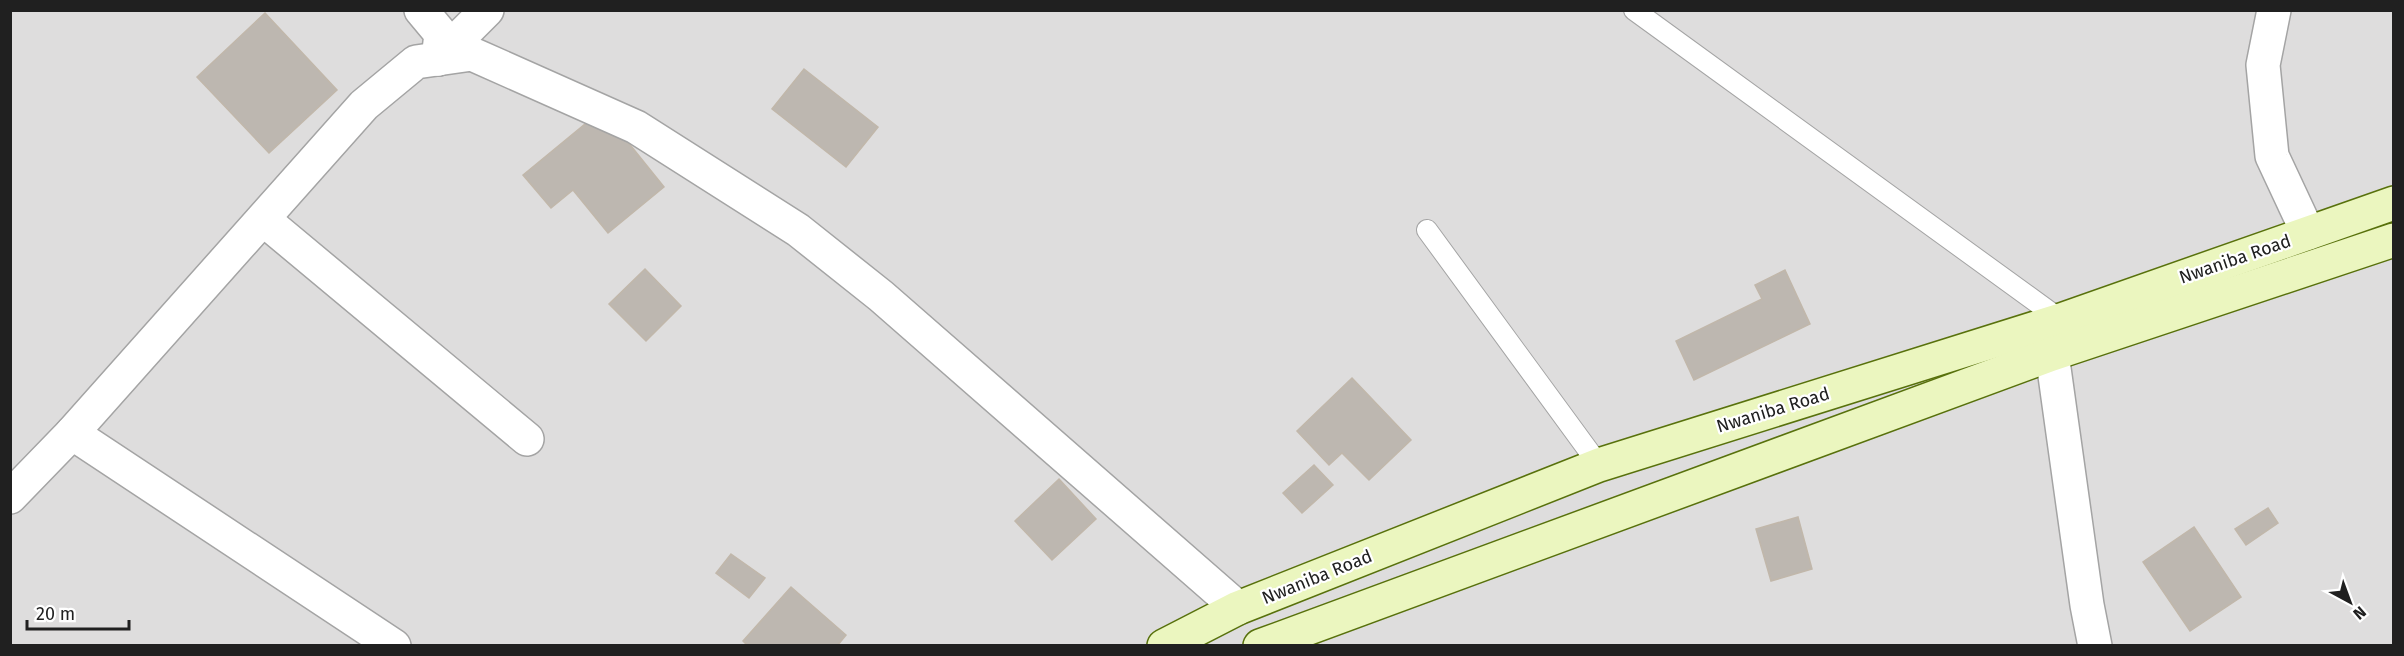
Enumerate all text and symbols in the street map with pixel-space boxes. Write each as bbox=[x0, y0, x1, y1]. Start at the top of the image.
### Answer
street label: Nwaniba Road bbox=[2176, 230, 2294, 288]
street label: Nwaniba Road bbox=[1714, 382, 1832, 438]
street label: Nwaniba Road bbox=[1259, 545, 1375, 609]
north arrow bbox=[2320, 572, 2380, 632]
scale bar bbox=[27, 593, 129, 631]
text: N bbox=[2349, 602, 2370, 624]
text: 20 m bbox=[36, 603, 75, 625]

